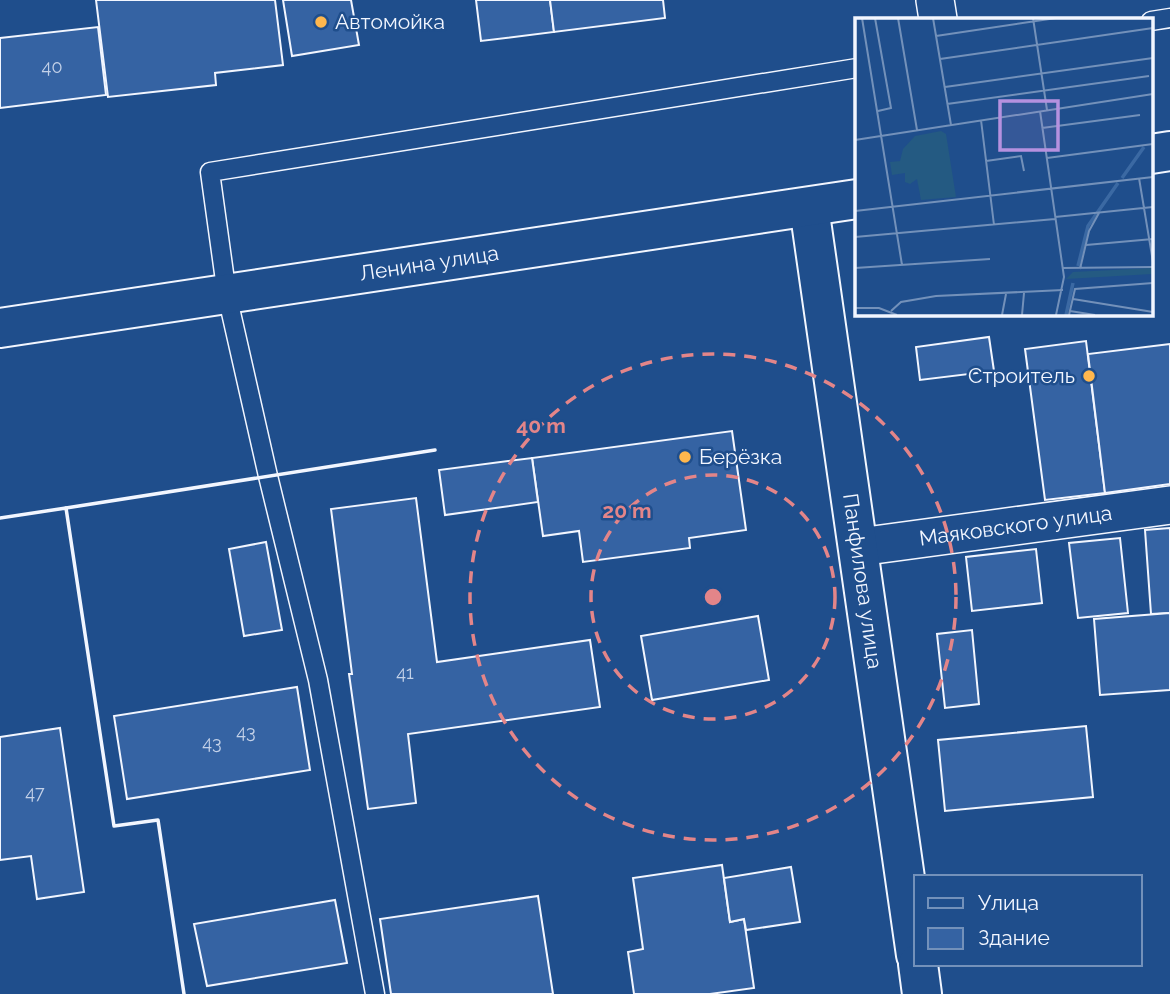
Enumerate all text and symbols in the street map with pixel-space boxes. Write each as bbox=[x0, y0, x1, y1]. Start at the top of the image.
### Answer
place label: Автомойка bbox=[335, 9, 445, 34]
marker: Автомойка bbox=[313, 14, 329, 30]
inset map bbox=[855, 18, 1152, 315]
house number: 40 bbox=[42, 56, 62, 77]
street label: Ленина улица bbox=[358, 240, 500, 286]
place label: Строитель bbox=[968, 363, 1075, 388]
marker: Строитель bbox=[1081, 368, 1097, 384]
text: 40 m bbox=[516, 413, 566, 438]
place label: Берёзка bbox=[699, 444, 782, 469]
marker: Берёзка bbox=[677, 449, 693, 465]
street label: Панфилова улица bbox=[838, 492, 888, 671]
text: 20 m bbox=[602, 498, 652, 523]
street label: Маяковского улица bbox=[918, 500, 1114, 551]
centre of rings bbox=[701, 585, 725, 609]
house number: 41 bbox=[396, 662, 414, 683]
house number: 43 bbox=[236, 721, 256, 742]
house number: 43 bbox=[202, 732, 222, 753]
house number: 47 bbox=[25, 782, 45, 803]
legend bbox=[914, 875, 1142, 966]
text: Улица bbox=[978, 890, 1039, 915]
text: Здание bbox=[978, 925, 1050, 950]

